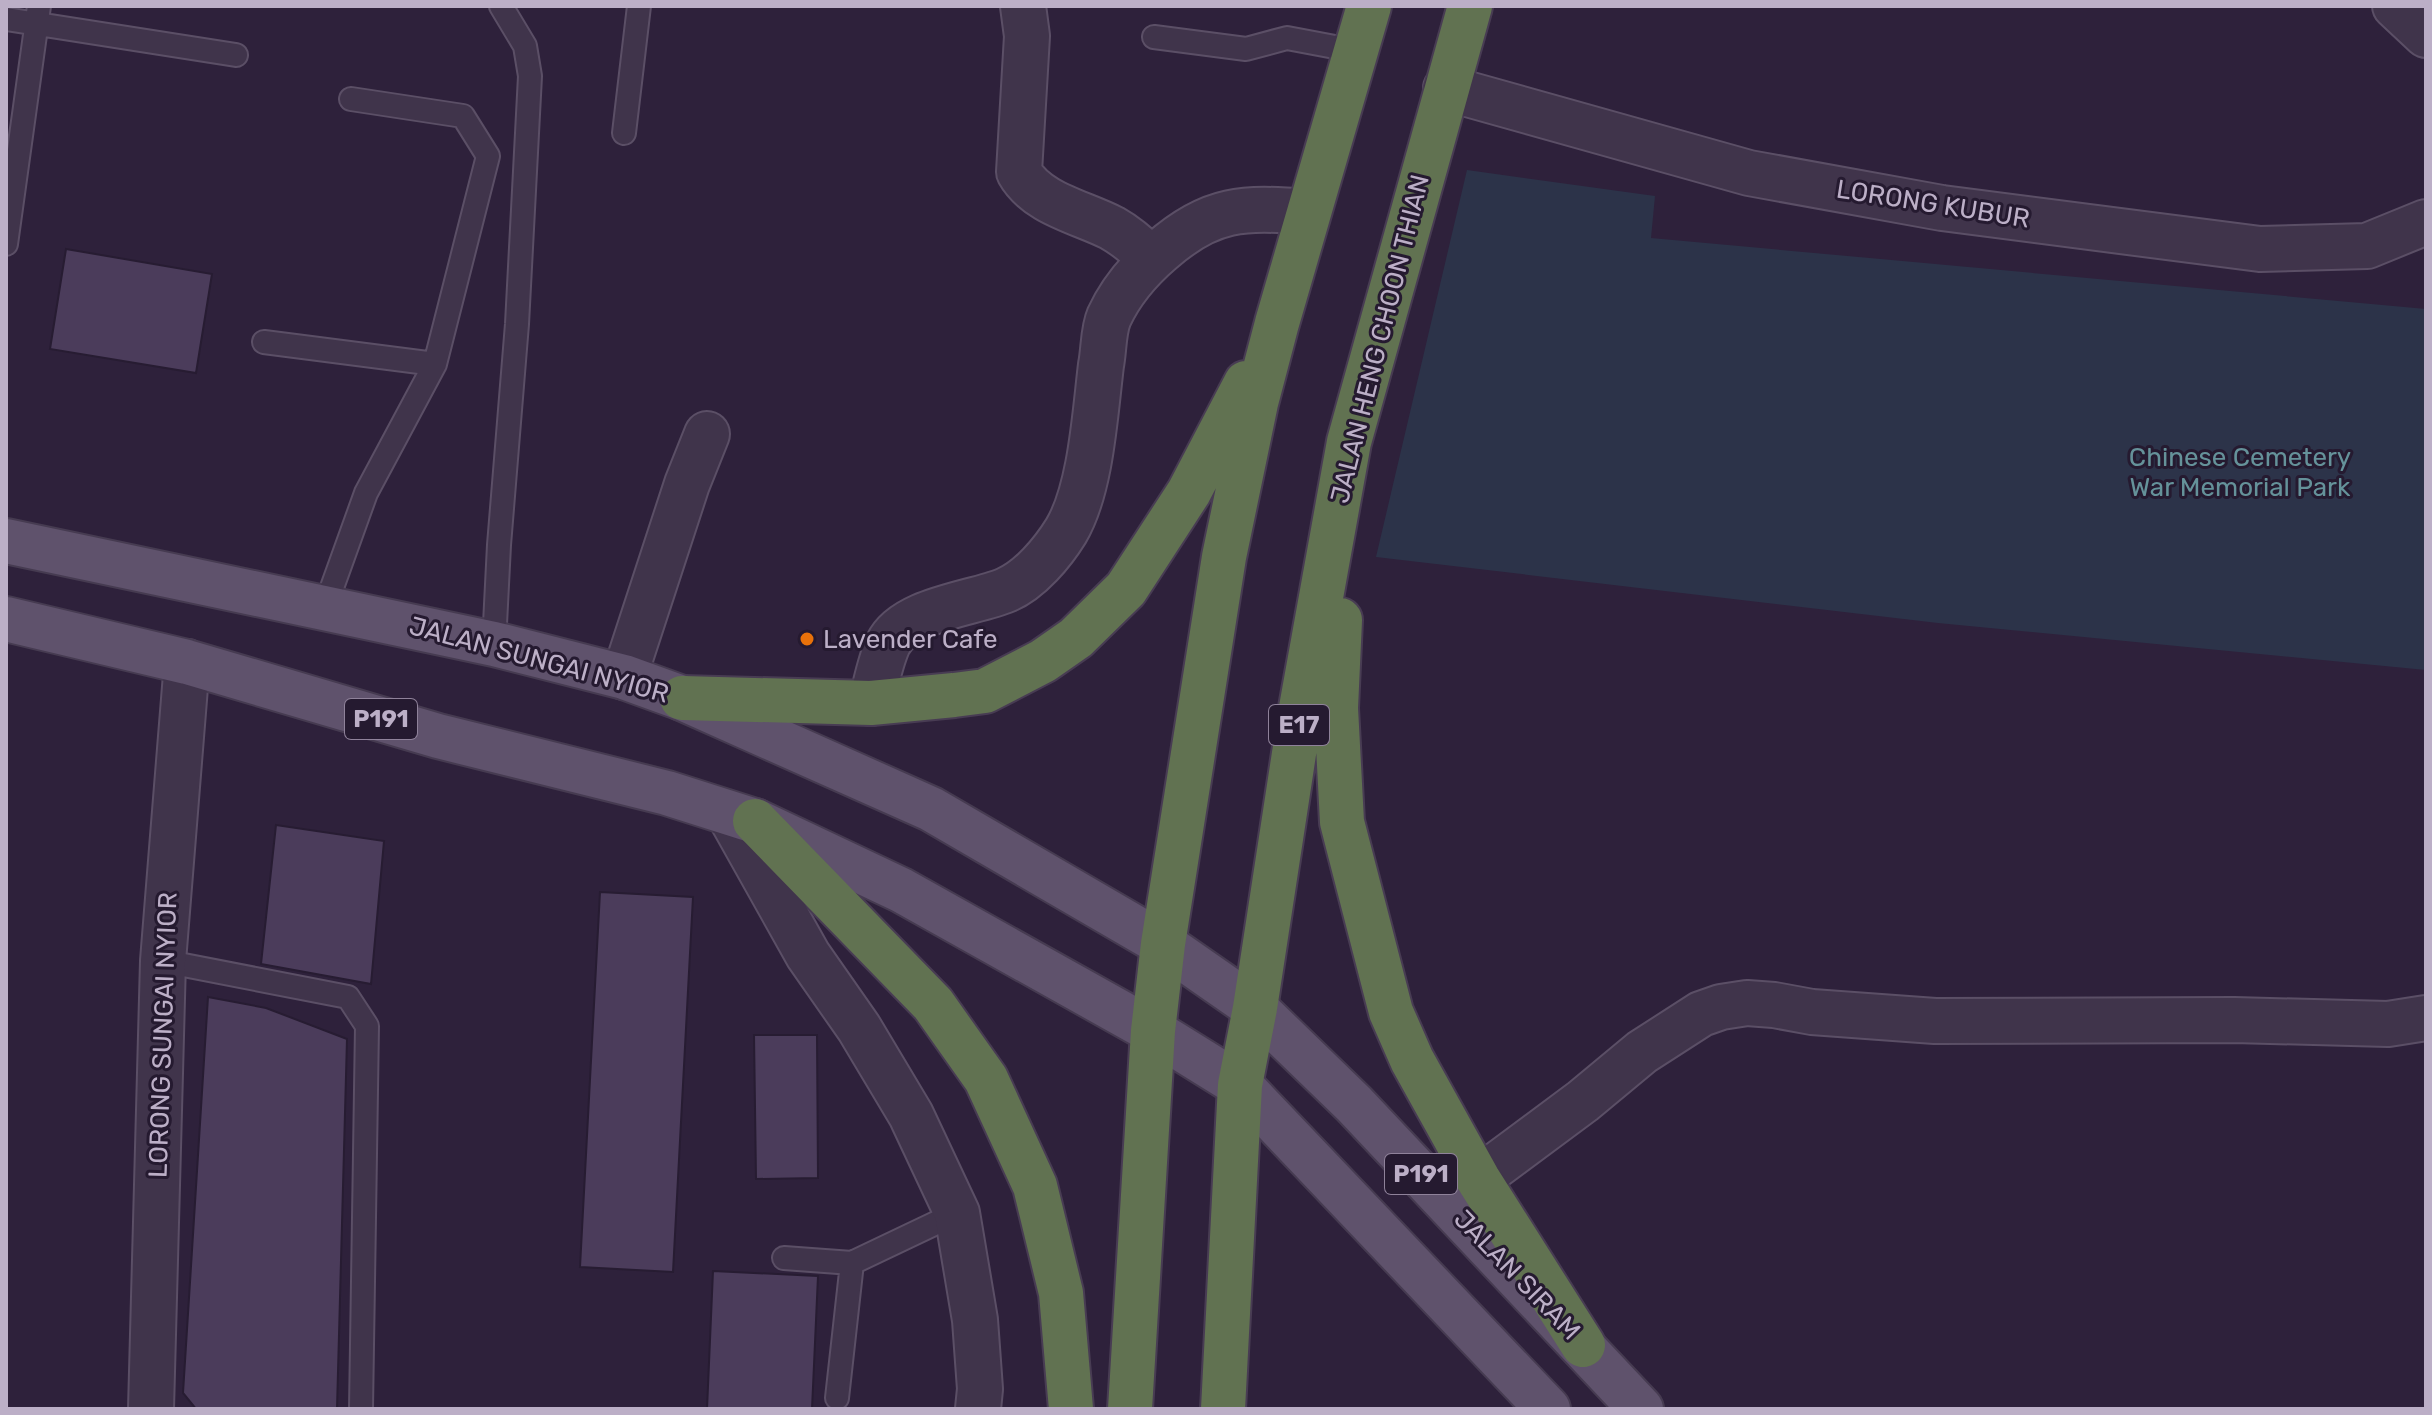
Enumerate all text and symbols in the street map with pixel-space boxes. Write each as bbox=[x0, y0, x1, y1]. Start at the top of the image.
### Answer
street label: JALAN HENG CHOON THIAN bbox=[1324, 171, 1436, 507]
street label: LORONG KUBUR bbox=[1834, 173, 2032, 235]
park label: Chinese Cemetery War Memorial Park bbox=[2129, 442, 2351, 503]
street label: JALAN SUNGAI NYIOR bbox=[406, 610, 672, 710]
place label: Lavender Cafe bbox=[823, 624, 998, 655]
marker: Lavender Cafe bbox=[798, 630, 816, 648]
road number: P191 bbox=[345, 699, 417, 739]
road number: E17 bbox=[1269, 705, 1329, 745]
street label: LORONG SUNGAI NYIOR bbox=[143, 892, 183, 1178]
road number: P191 bbox=[1385, 1154, 1457, 1194]
street label: JALAN SIRAM bbox=[1447, 1204, 1587, 1346]

